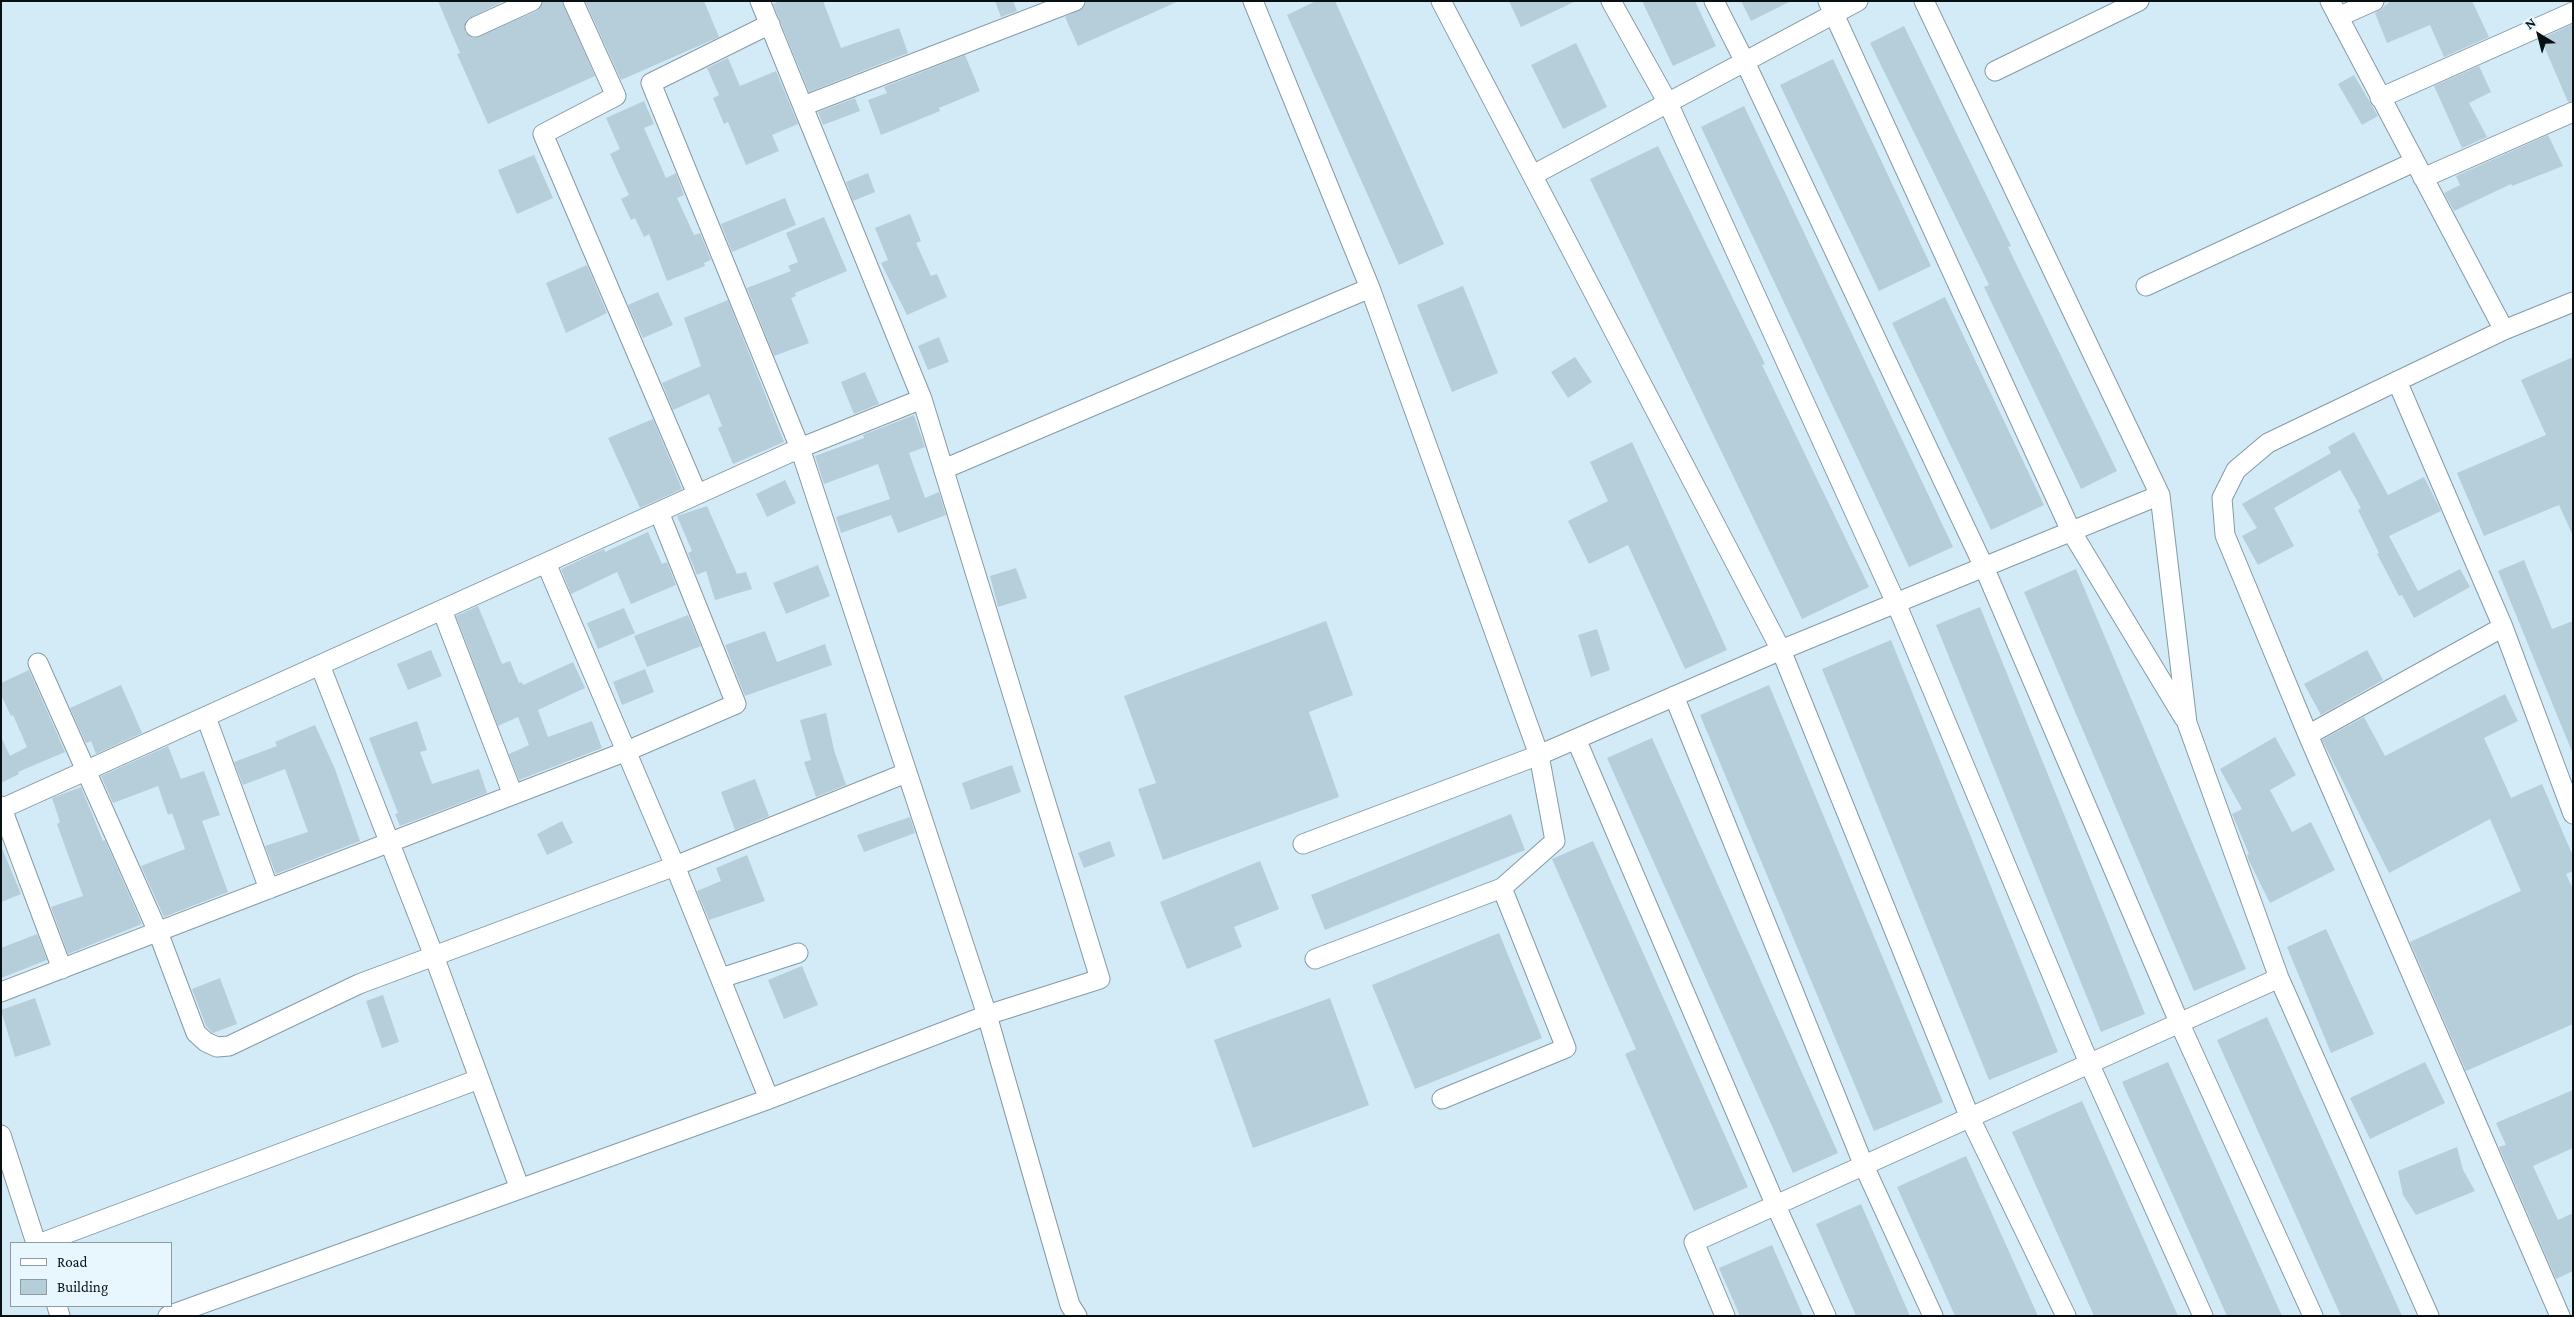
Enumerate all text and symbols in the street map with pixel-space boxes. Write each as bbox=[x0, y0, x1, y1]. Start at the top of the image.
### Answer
north arrow bbox=[2514, 10, 2564, 60]
text: N bbox=[2521, 14, 2539, 32]
legend bbox=[10, 1242, 172, 1307]
text: Road bbox=[57, 1254, 87, 1270]
text: Building bbox=[57, 1279, 108, 1295]

